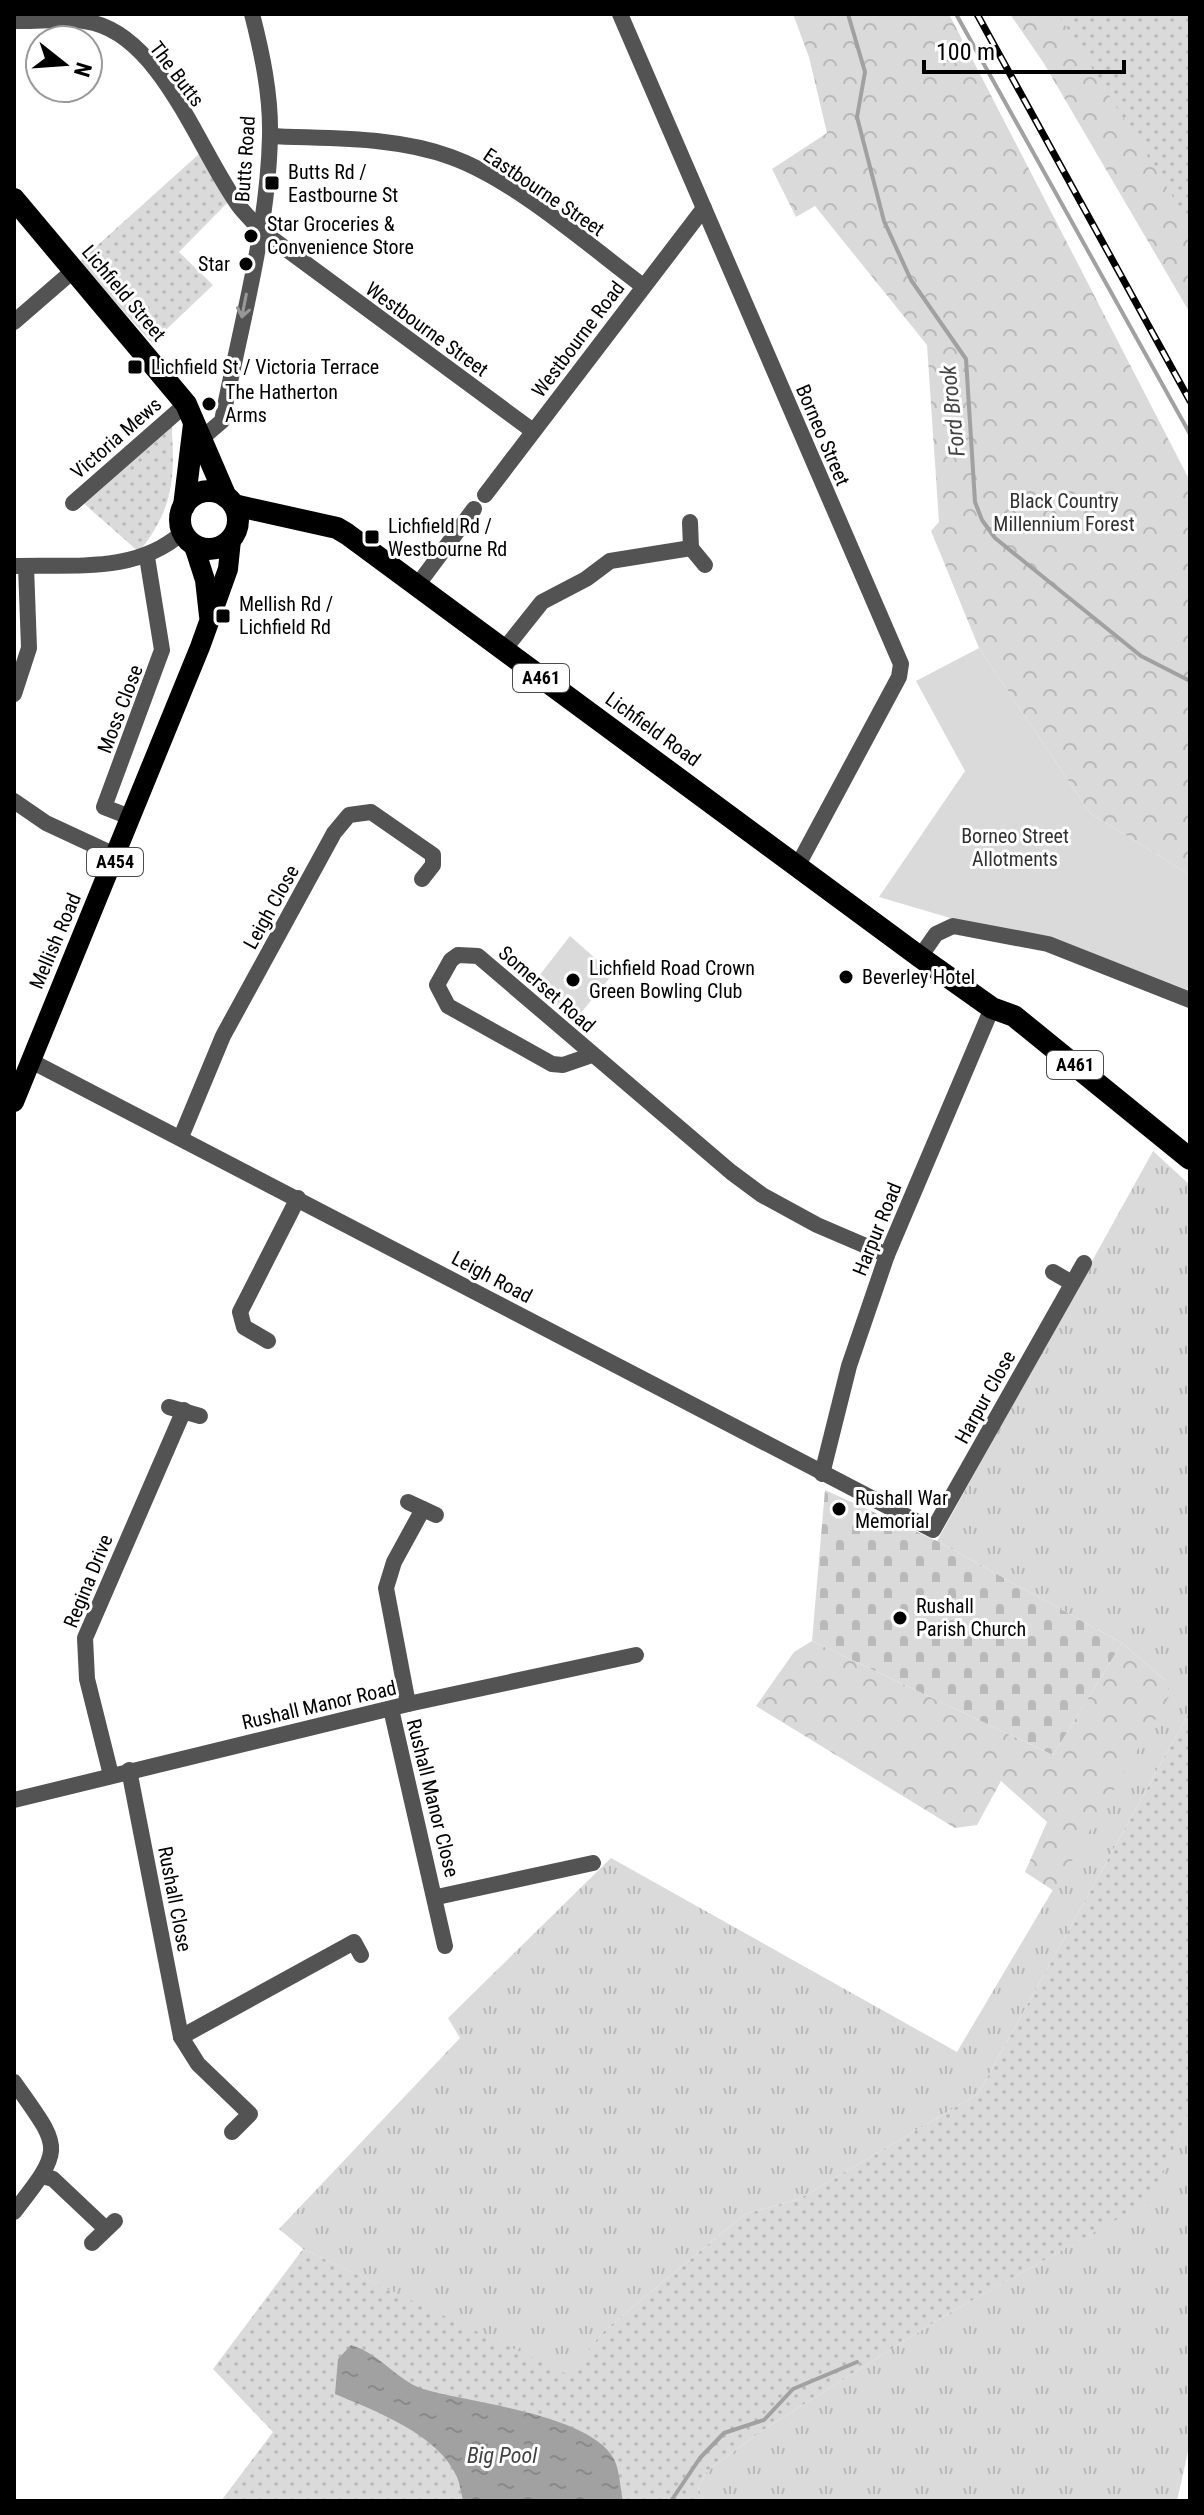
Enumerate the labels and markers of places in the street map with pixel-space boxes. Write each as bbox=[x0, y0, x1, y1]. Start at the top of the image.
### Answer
place label: Butts Rd / Eastbourne St bbox=[288, 160, 398, 207]
marker: Butts Rd / Eastbourne St bbox=[263, 174, 281, 192]
place label: Star Groceries & Convenience Store bbox=[267, 212, 414, 259]
marker: Star Groceries & Convenience Store bbox=[242, 227, 260, 245]
place label: Star bbox=[198, 252, 230, 276]
marker: Star bbox=[237, 255, 255, 273]
place label: Lichfield St / Victoria Terrace bbox=[151, 355, 379, 379]
marker: Lichfield St / Victoria Terrace bbox=[126, 358, 144, 376]
place label: The Hatherton Arms bbox=[225, 380, 338, 427]
marker: The Hatherton Arms bbox=[200, 395, 218, 413]
place label: Lichfield Rd / Westbourne Rd bbox=[388, 514, 507, 561]
marker: Lichfield Rd / Westbourne Rd bbox=[363, 528, 381, 546]
place label: Mellish Rd / Lichfield Rd bbox=[239, 592, 333, 639]
marker: Mellish Rd / Lichfield Rd bbox=[214, 607, 232, 625]
place label: Lichfield Road Crown Green Bowling Club bbox=[589, 956, 755, 1003]
place label: Beverley Hotel bbox=[862, 965, 975, 989]
marker: Beverley Hotel bbox=[837, 968, 855, 986]
marker: Lichfield Road Crown Green Bowling Club bbox=[564, 971, 582, 989]
place label: Rushall War Memorial bbox=[855, 1486, 948, 1533]
marker: Rushall War Memorial bbox=[830, 1500, 848, 1518]
place label: Rushall Parish Church bbox=[916, 1594, 1026, 1641]
marker: Rushall Parish Church bbox=[891, 1609, 909, 1627]

